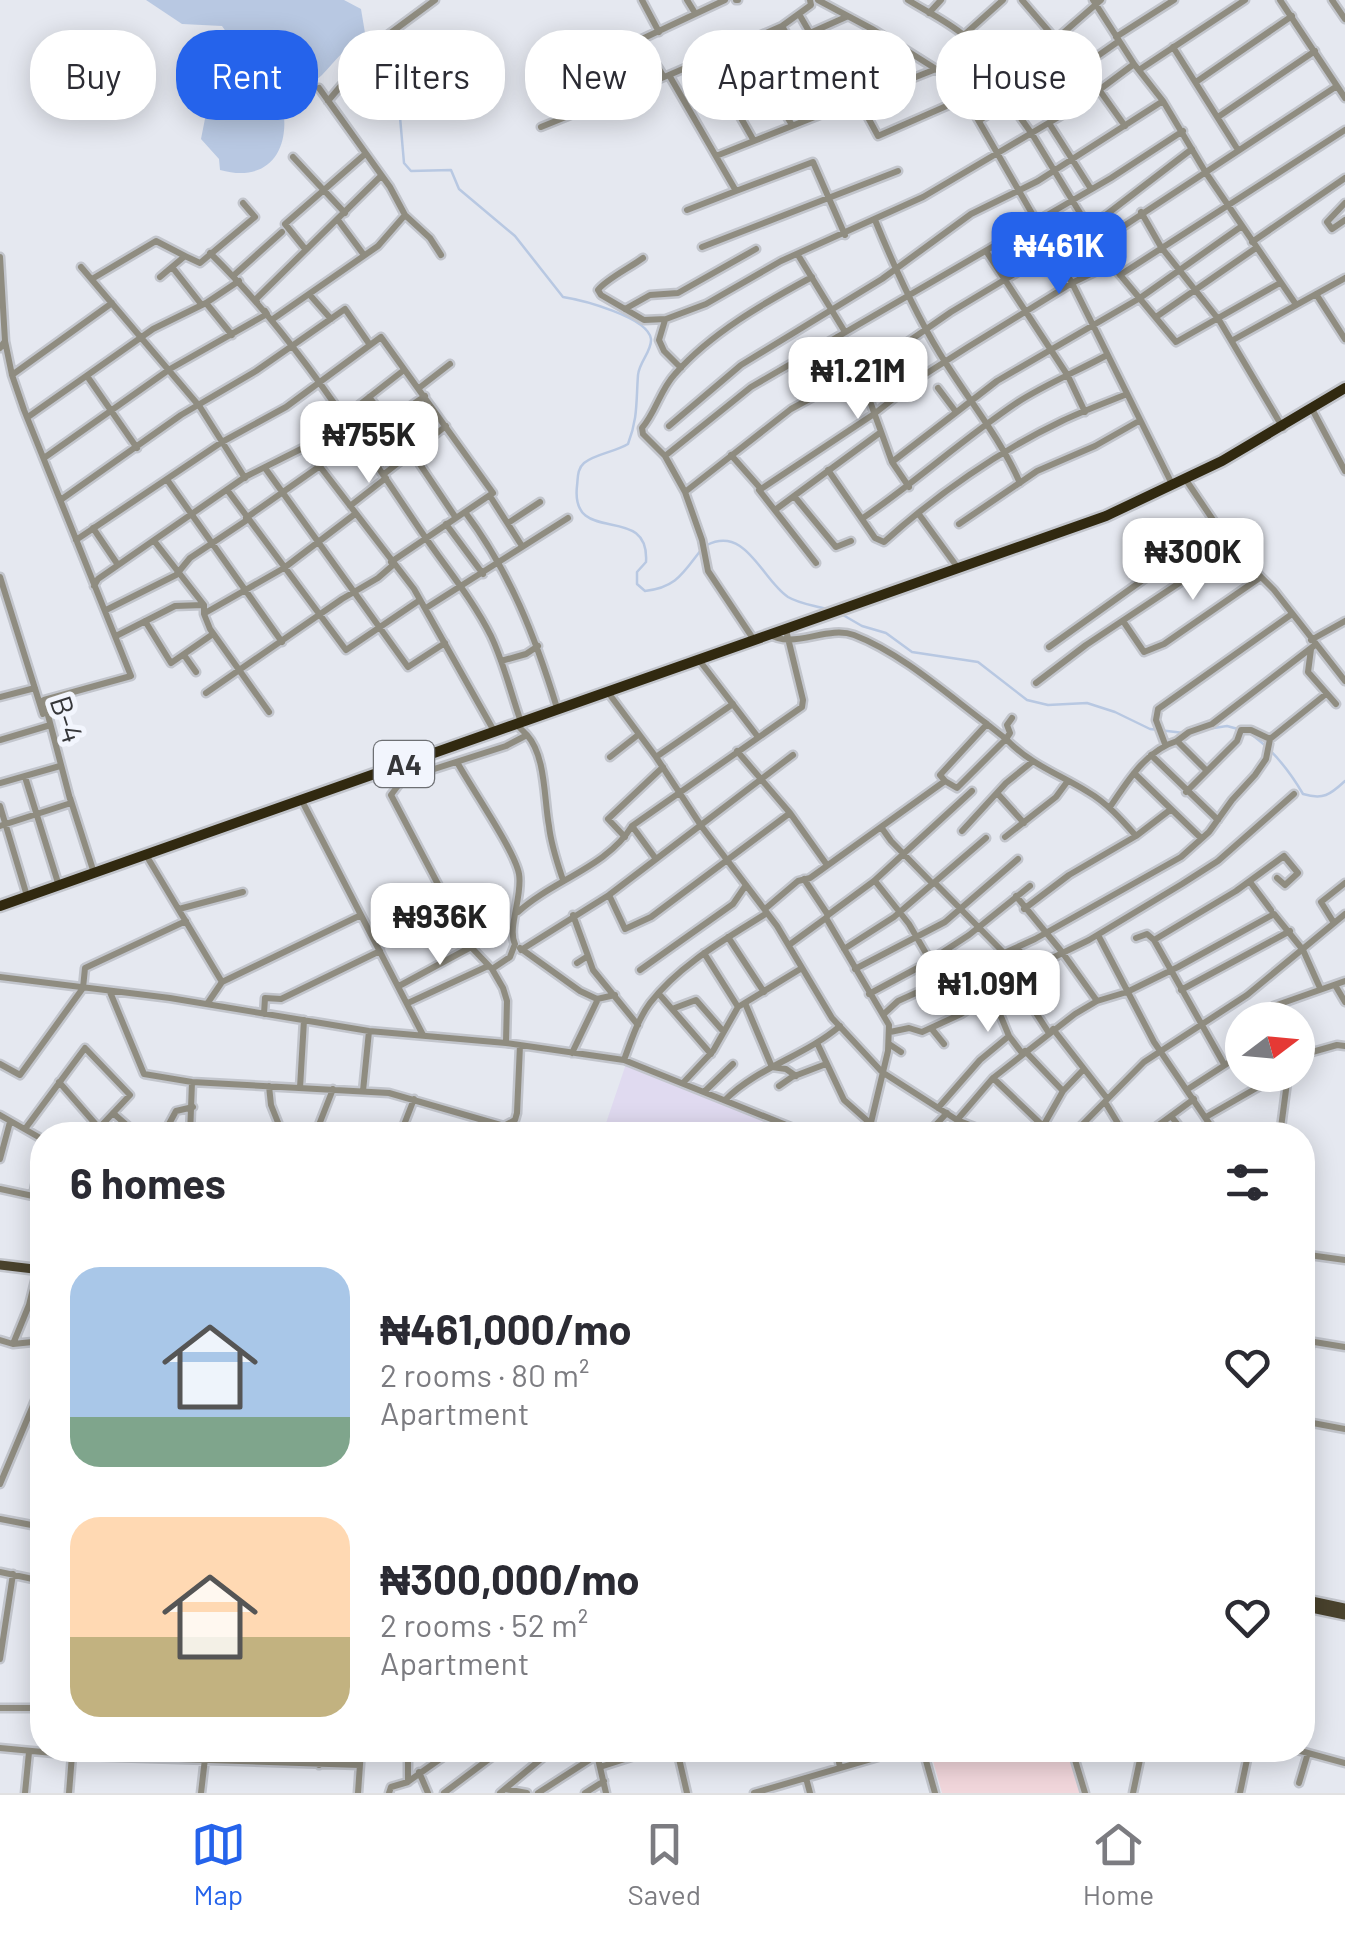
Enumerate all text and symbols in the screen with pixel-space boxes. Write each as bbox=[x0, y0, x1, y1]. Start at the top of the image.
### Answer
chip: Buy bbox=[30, 30, 156, 120]
chip: Rent bbox=[176, 30, 318, 120]
chip: Filters bbox=[338, 30, 505, 120]
chip: New bbox=[525, 30, 662, 120]
chip: Apartment bbox=[682, 30, 916, 120]
chip: House bbox=[936, 30, 1102, 120]
pin: ₦461K bbox=[989, 212, 1129, 297]
text: ₦461K bbox=[1014, 225, 1104, 263]
pin: ₦1.21M bbox=[777, 337, 939, 422]
text: ₦1.21M bbox=[810, 350, 906, 388]
pin: ₦755K bbox=[299, 401, 439, 486]
text: ₦755K bbox=[322, 414, 416, 452]
pin: ₦300K bbox=[1123, 518, 1263, 603]
text: ₦300K bbox=[1145, 531, 1241, 569]
street label: B-4 bbox=[44, 691, 92, 747]
road number: A4 bbox=[374, 741, 434, 787]
pin: ₦936K bbox=[370, 883, 510, 968]
text: ₦936K bbox=[393, 896, 487, 934]
pin: ₦1.09M bbox=[907, 950, 1069, 1035]
text: ₦1.09M bbox=[938, 963, 1038, 1001]
north arrow bbox=[1225, 1002, 1315, 1092]
map controls bbox=[1225, 1002, 1315, 1092]
icon: filters bbox=[1220, 1155, 1275, 1210]
text: 6 homes bbox=[70, 1157, 226, 1207]
text: ₦461,000/mo bbox=[380, 1303, 632, 1353]
icon: home bbox=[150, 1307, 270, 1427]
icon: heart bbox=[1220, 1340, 1275, 1395]
text: 2 rooms · 80 m² bbox=[380, 1355, 589, 1393]
text: Apartment bbox=[380, 1393, 529, 1431]
text: ₦300,000/mo bbox=[380, 1553, 640, 1603]
icon: home bbox=[150, 1557, 270, 1677]
icon: heart bbox=[1220, 1590, 1275, 1645]
text: 2 rooms · 52 m² bbox=[380, 1605, 588, 1643]
text: Apartment bbox=[380, 1643, 529, 1681]
tab: Map bbox=[191, 1817, 246, 1911]
tab: Saved bbox=[628, 1817, 701, 1911]
tab: Home bbox=[1083, 1817, 1154, 1911]

